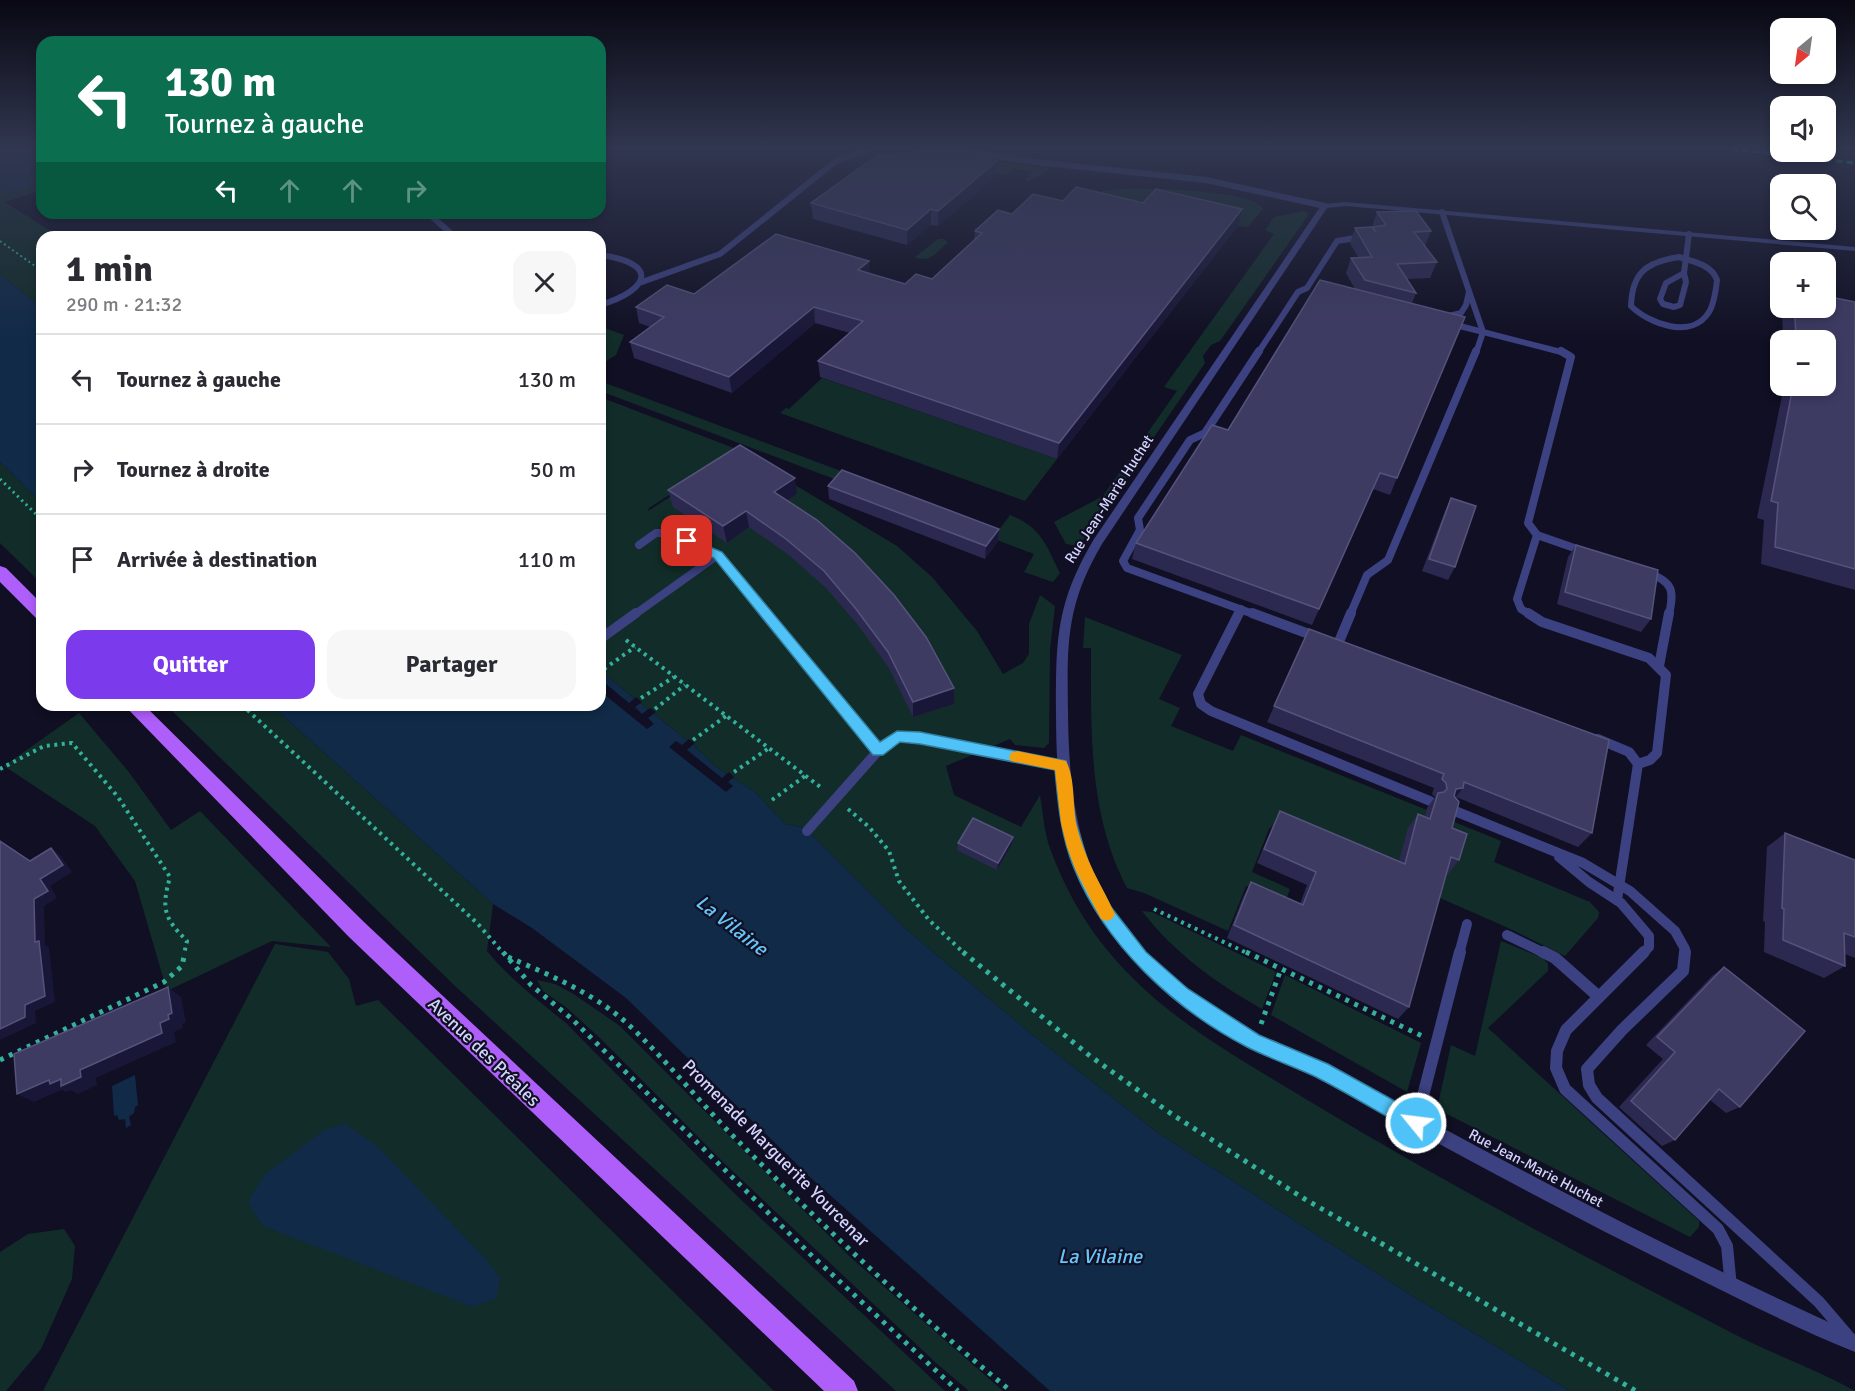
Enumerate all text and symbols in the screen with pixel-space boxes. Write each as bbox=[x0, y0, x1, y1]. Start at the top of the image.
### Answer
north arrow bbox=[1770, 18, 1836, 84]
map controls bbox=[1770, 18, 1836, 396]
text: 130 m bbox=[165, 57, 276, 108]
icon: left bbox=[66, 60, 144, 138]
button: sound bbox=[1770, 96, 1836, 162]
text: Tournez à gauche bbox=[165, 108, 364, 141]
icon: left bbox=[210, 174, 243, 207]
icon: ahead bbox=[273, 174, 306, 207]
icon: ahead bbox=[336, 174, 369, 207]
icon: right bbox=[399, 174, 432, 207]
button: search bbox=[1770, 174, 1836, 240]
text: 1 min bbox=[66, 247, 153, 292]
button: close bbox=[513, 251, 576, 314]
button: + bbox=[1770, 252, 1836, 318]
text: 290 m · 21:32 bbox=[66, 292, 182, 317]
button: − bbox=[1770, 330, 1836, 396]
icon: left bbox=[66, 363, 99, 396]
text: Tournez à gauche bbox=[117, 366, 281, 393]
text: 130 m bbox=[518, 366, 576, 393]
street label: Rue Jean-Marie Huchet bbox=[1061, 431, 1157, 567]
icon: right bbox=[66, 453, 99, 486]
text: Tournez à droite bbox=[117, 456, 270, 483]
text: 50 m bbox=[530, 456, 576, 483]
pin bbox=[661, 515, 712, 566]
icon: arrive bbox=[670, 524, 703, 557]
icon: arrive bbox=[66, 543, 99, 576]
text: Arrivée à destination bbox=[117, 546, 317, 573]
text: 110 m bbox=[518, 546, 576, 573]
button: Quitter bbox=[66, 630, 315, 699]
button: Partager bbox=[327, 630, 576, 699]
water label: La Vilaine bbox=[691, 890, 773, 962]
street label: Avenue des Préales bbox=[423, 993, 545, 1111]
street label: Promenade Marguerite Yourcenar bbox=[678, 1055, 875, 1252]
position arrow bbox=[1384, 1091, 1448, 1155]
street label: Rue Jean-Marie Huchet bbox=[1466, 1125, 1606, 1211]
water label: La Vilaine bbox=[1058, 1244, 1143, 1269]

